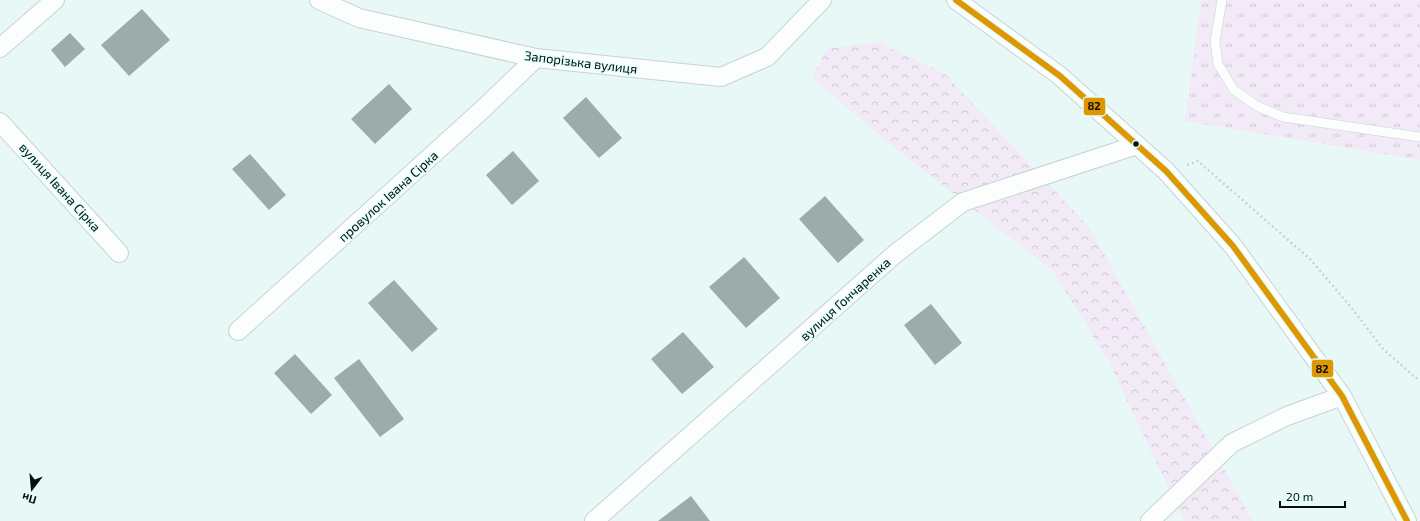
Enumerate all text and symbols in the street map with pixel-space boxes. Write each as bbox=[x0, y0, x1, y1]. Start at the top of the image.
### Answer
street label: Запорізька вулиця bbox=[524, 47, 638, 77]
line badge: 82 bbox=[1083, 97, 1106, 116]
text: 82 bbox=[1087, 99, 1101, 112]
street label: вулиця Івана Сірка bbox=[16, 139, 104, 235]
unlabelled marker bbox=[1131, 139, 1141, 149]
street label: провулок Івана Сірка bbox=[335, 147, 441, 245]
street label: вулиця Гончаренка bbox=[796, 254, 894, 344]
line badge: 82 bbox=[1311, 359, 1334, 378]
text: 82 bbox=[1315, 362, 1329, 375]
north arrow bbox=[12, 469, 52, 509]
scale bar bbox=[1280, 483, 1345, 509]
text: 20 m bbox=[1286, 489, 1313, 503]
text: Пн bbox=[20, 491, 38, 507]

